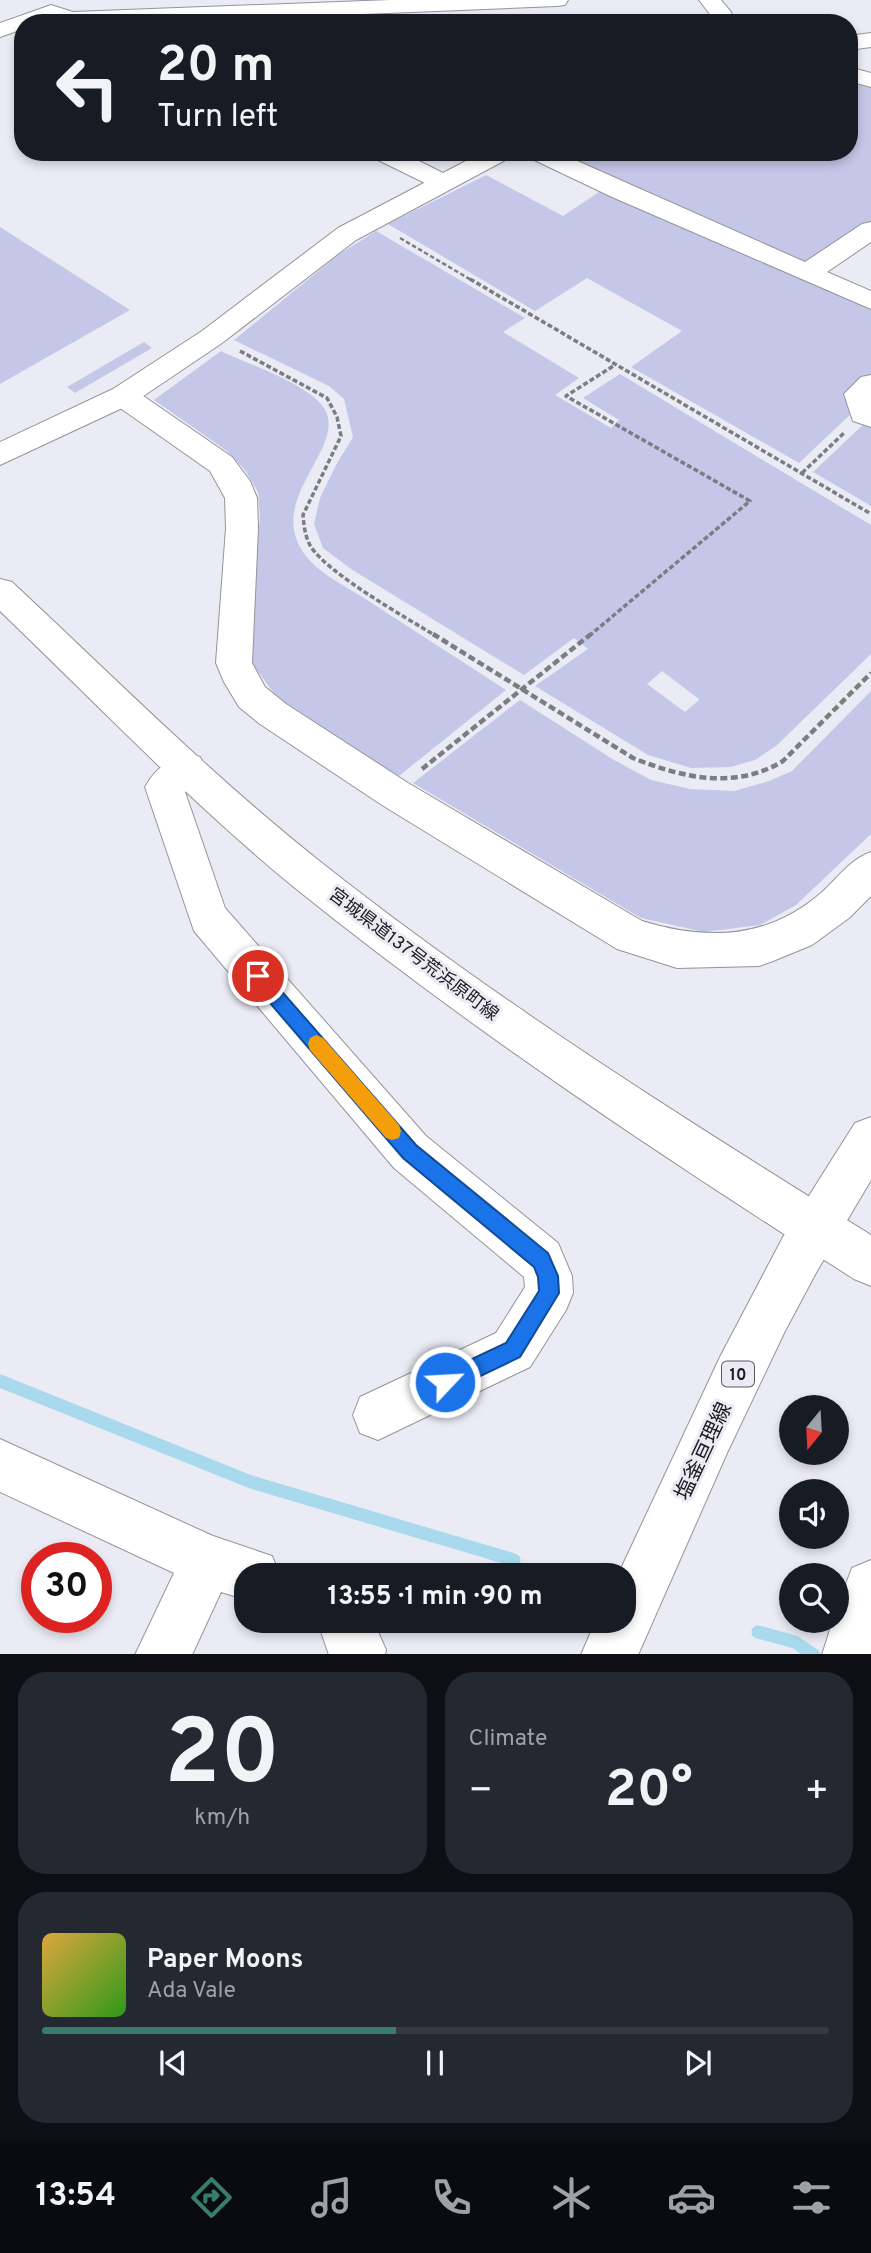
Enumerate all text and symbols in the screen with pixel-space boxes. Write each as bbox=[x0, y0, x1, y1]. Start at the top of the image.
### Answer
text: 20 m bbox=[157, 37, 274, 99]
icon: left bbox=[42, 42, 133, 133]
text: Turn left bbox=[157, 98, 278, 138]
street label: 宮城県道137号荒浜原町線 bbox=[324, 884, 503, 1027]
pin bbox=[228, 946, 288, 1006]
icon: arrive bbox=[239, 957, 277, 995]
position arrow bbox=[408, 1345, 482, 1419]
road number: 10 bbox=[722, 1362, 754, 1386]
north arrow bbox=[779, 1395, 849, 1465]
map controls bbox=[779, 1395, 849, 1633]
street label: 塩釜亘理線 bbox=[670, 1398, 739, 1505]
button: sound bbox=[779, 1479, 849, 1549]
speed limit sign: 30 bbox=[21, 1542, 112, 1633]
button: search bbox=[779, 1563, 849, 1633]
text: 13:55 · 1 min · 90 m bbox=[328, 1581, 542, 1614]
text: 20 bbox=[165, 1701, 280, 1816]
text: Climate bbox=[469, 1725, 547, 1754]
text: 20° bbox=[605, 1759, 693, 1825]
text: − bbox=[469, 1768, 493, 1817]
text: + bbox=[804, 1768, 829, 1817]
text: km/h bbox=[194, 1804, 250, 1833]
text: Paper Moons bbox=[147, 1944, 303, 1977]
text: Ada Vale bbox=[147, 1977, 236, 2006]
icon: previous bbox=[154, 2044, 192, 2082]
icon: pause bbox=[416, 2044, 454, 2082]
icon: next bbox=[679, 2044, 717, 2082]
icon: directions bbox=[187, 2173, 236, 2222]
icon: music bbox=[307, 2173, 356, 2222]
icon: phone bbox=[427, 2173, 476, 2222]
icon: climate bbox=[547, 2173, 596, 2222]
icon: car bbox=[667, 2173, 716, 2222]
icon: filters bbox=[787, 2173, 836, 2222]
text: 13:54 bbox=[35, 2177, 116, 2217]

